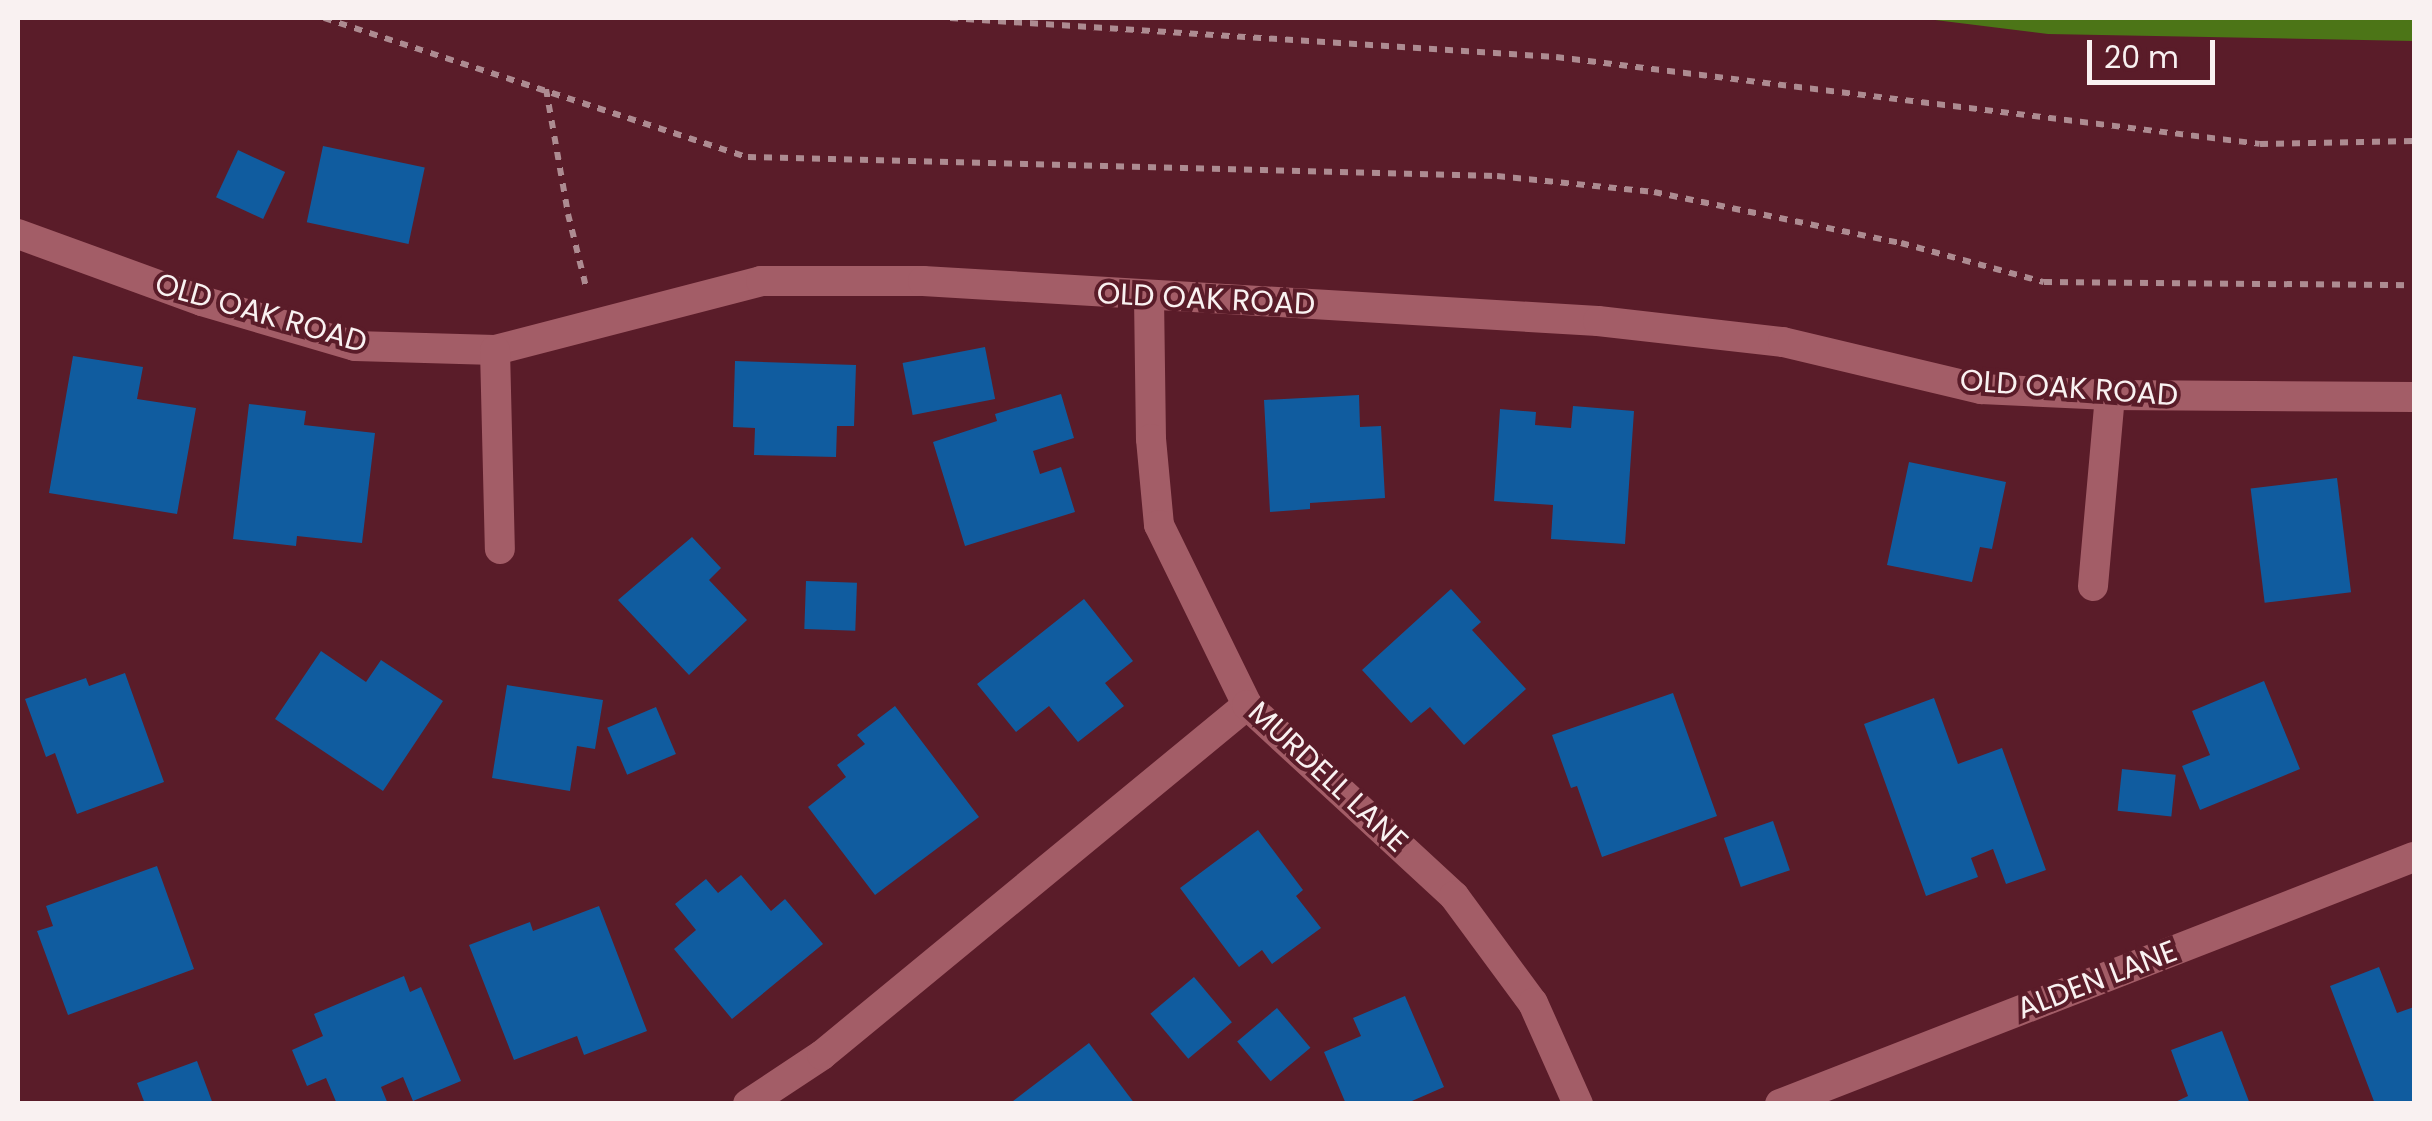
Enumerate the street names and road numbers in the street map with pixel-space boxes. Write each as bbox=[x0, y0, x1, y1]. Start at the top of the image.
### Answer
street label: OLD OAK ROAD bbox=[151, 266, 371, 360]
street label: OLD OAK ROAD bbox=[1096, 275, 1316, 323]
street label: OLD OAK ROAD bbox=[1959, 362, 2179, 414]
street label: MURDELL LANE bbox=[1241, 694, 1415, 860]
street label: ALDEN LANE bbox=[2012, 933, 2182, 1027]

